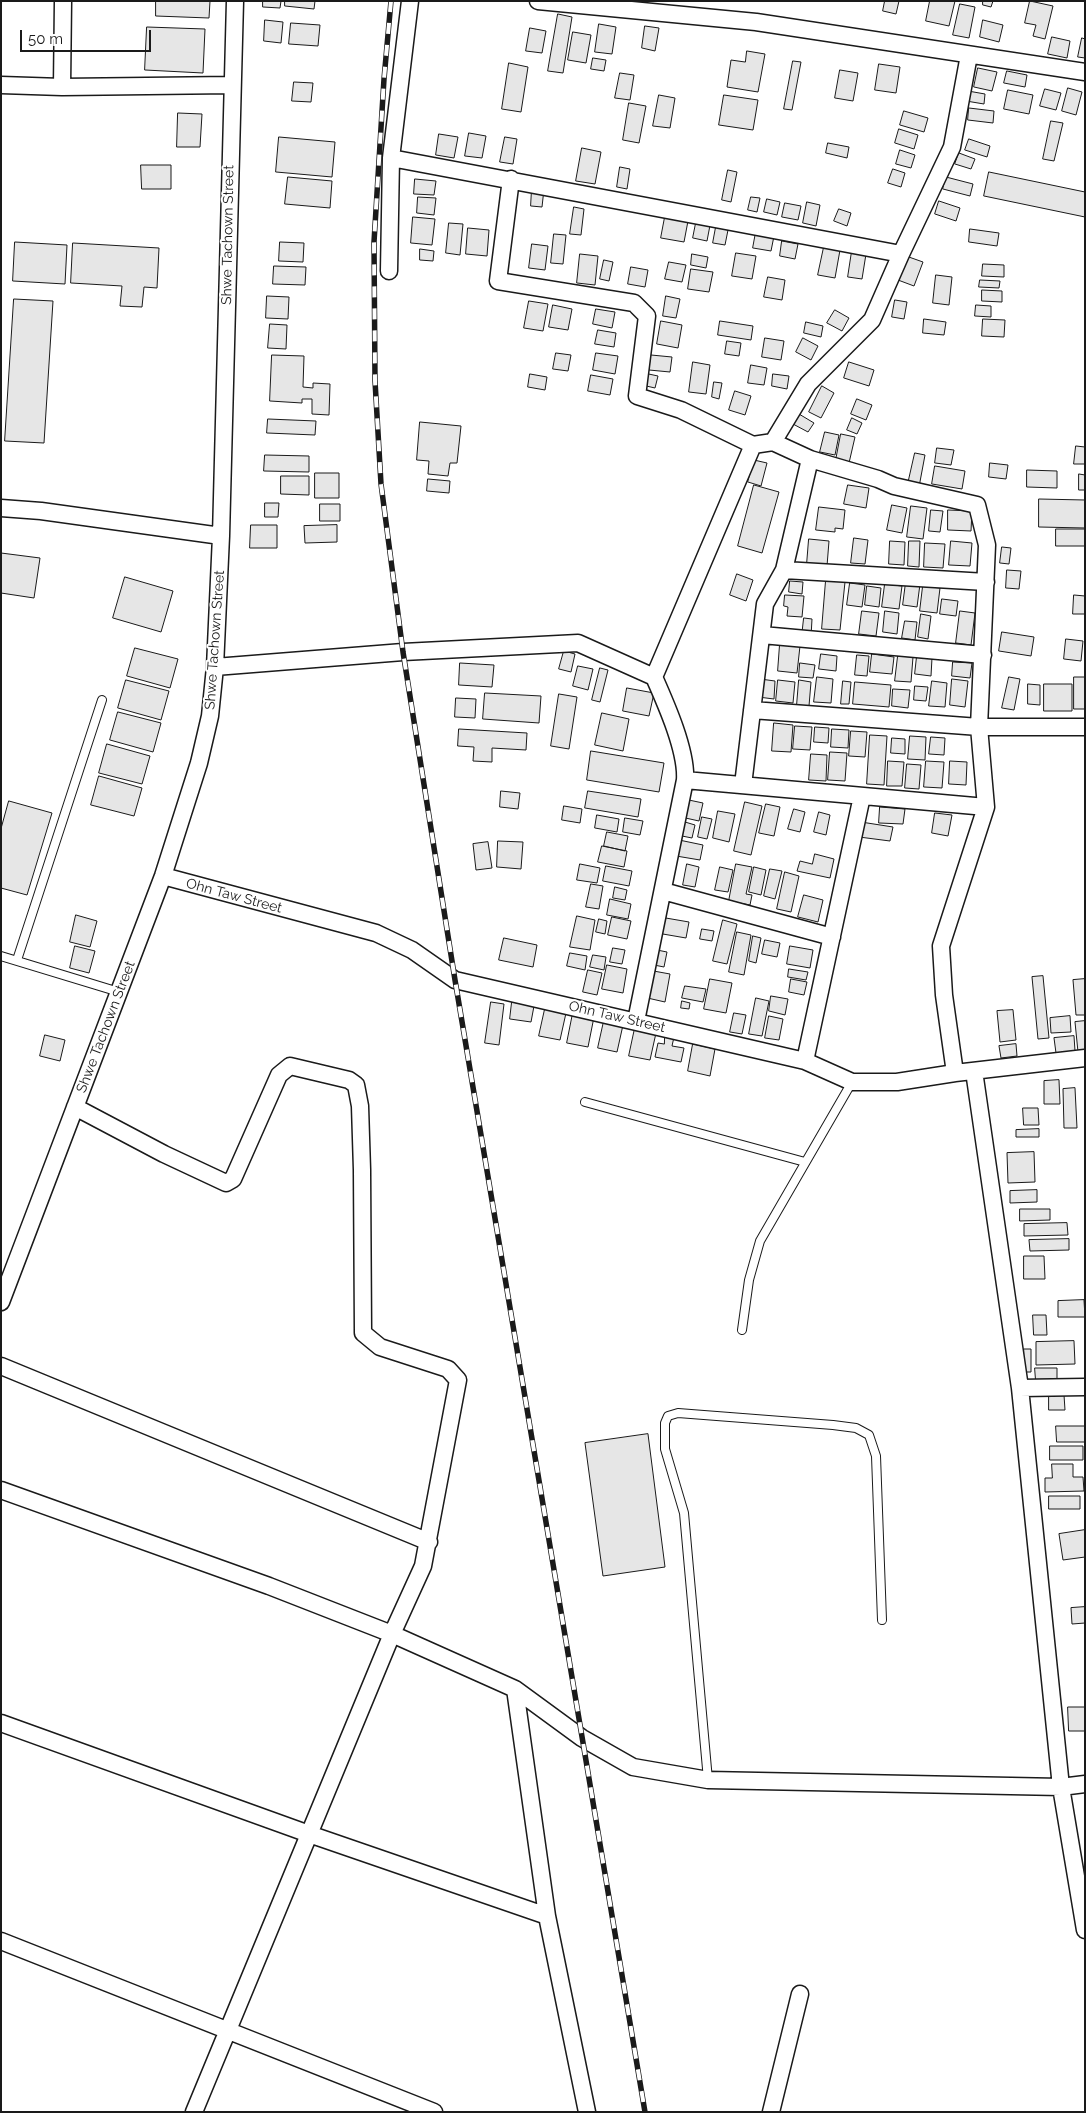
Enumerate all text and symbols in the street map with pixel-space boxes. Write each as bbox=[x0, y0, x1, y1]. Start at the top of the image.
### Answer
scale bar bbox=[22, 20, 154, 52]
text: 50 m bbox=[28, 30, 63, 48]
street label: Shwe Tachown Street bbox=[218, 165, 238, 305]
street label: Shwe Tachown Street bbox=[202, 570, 228, 710]
street label: Ohn Taw Street bbox=[184, 875, 284, 917]
street label: Shwe Tachown Street bbox=[73, 959, 139, 1095]
street label: Ohn Taw Street bbox=[567, 998, 667, 1036]

